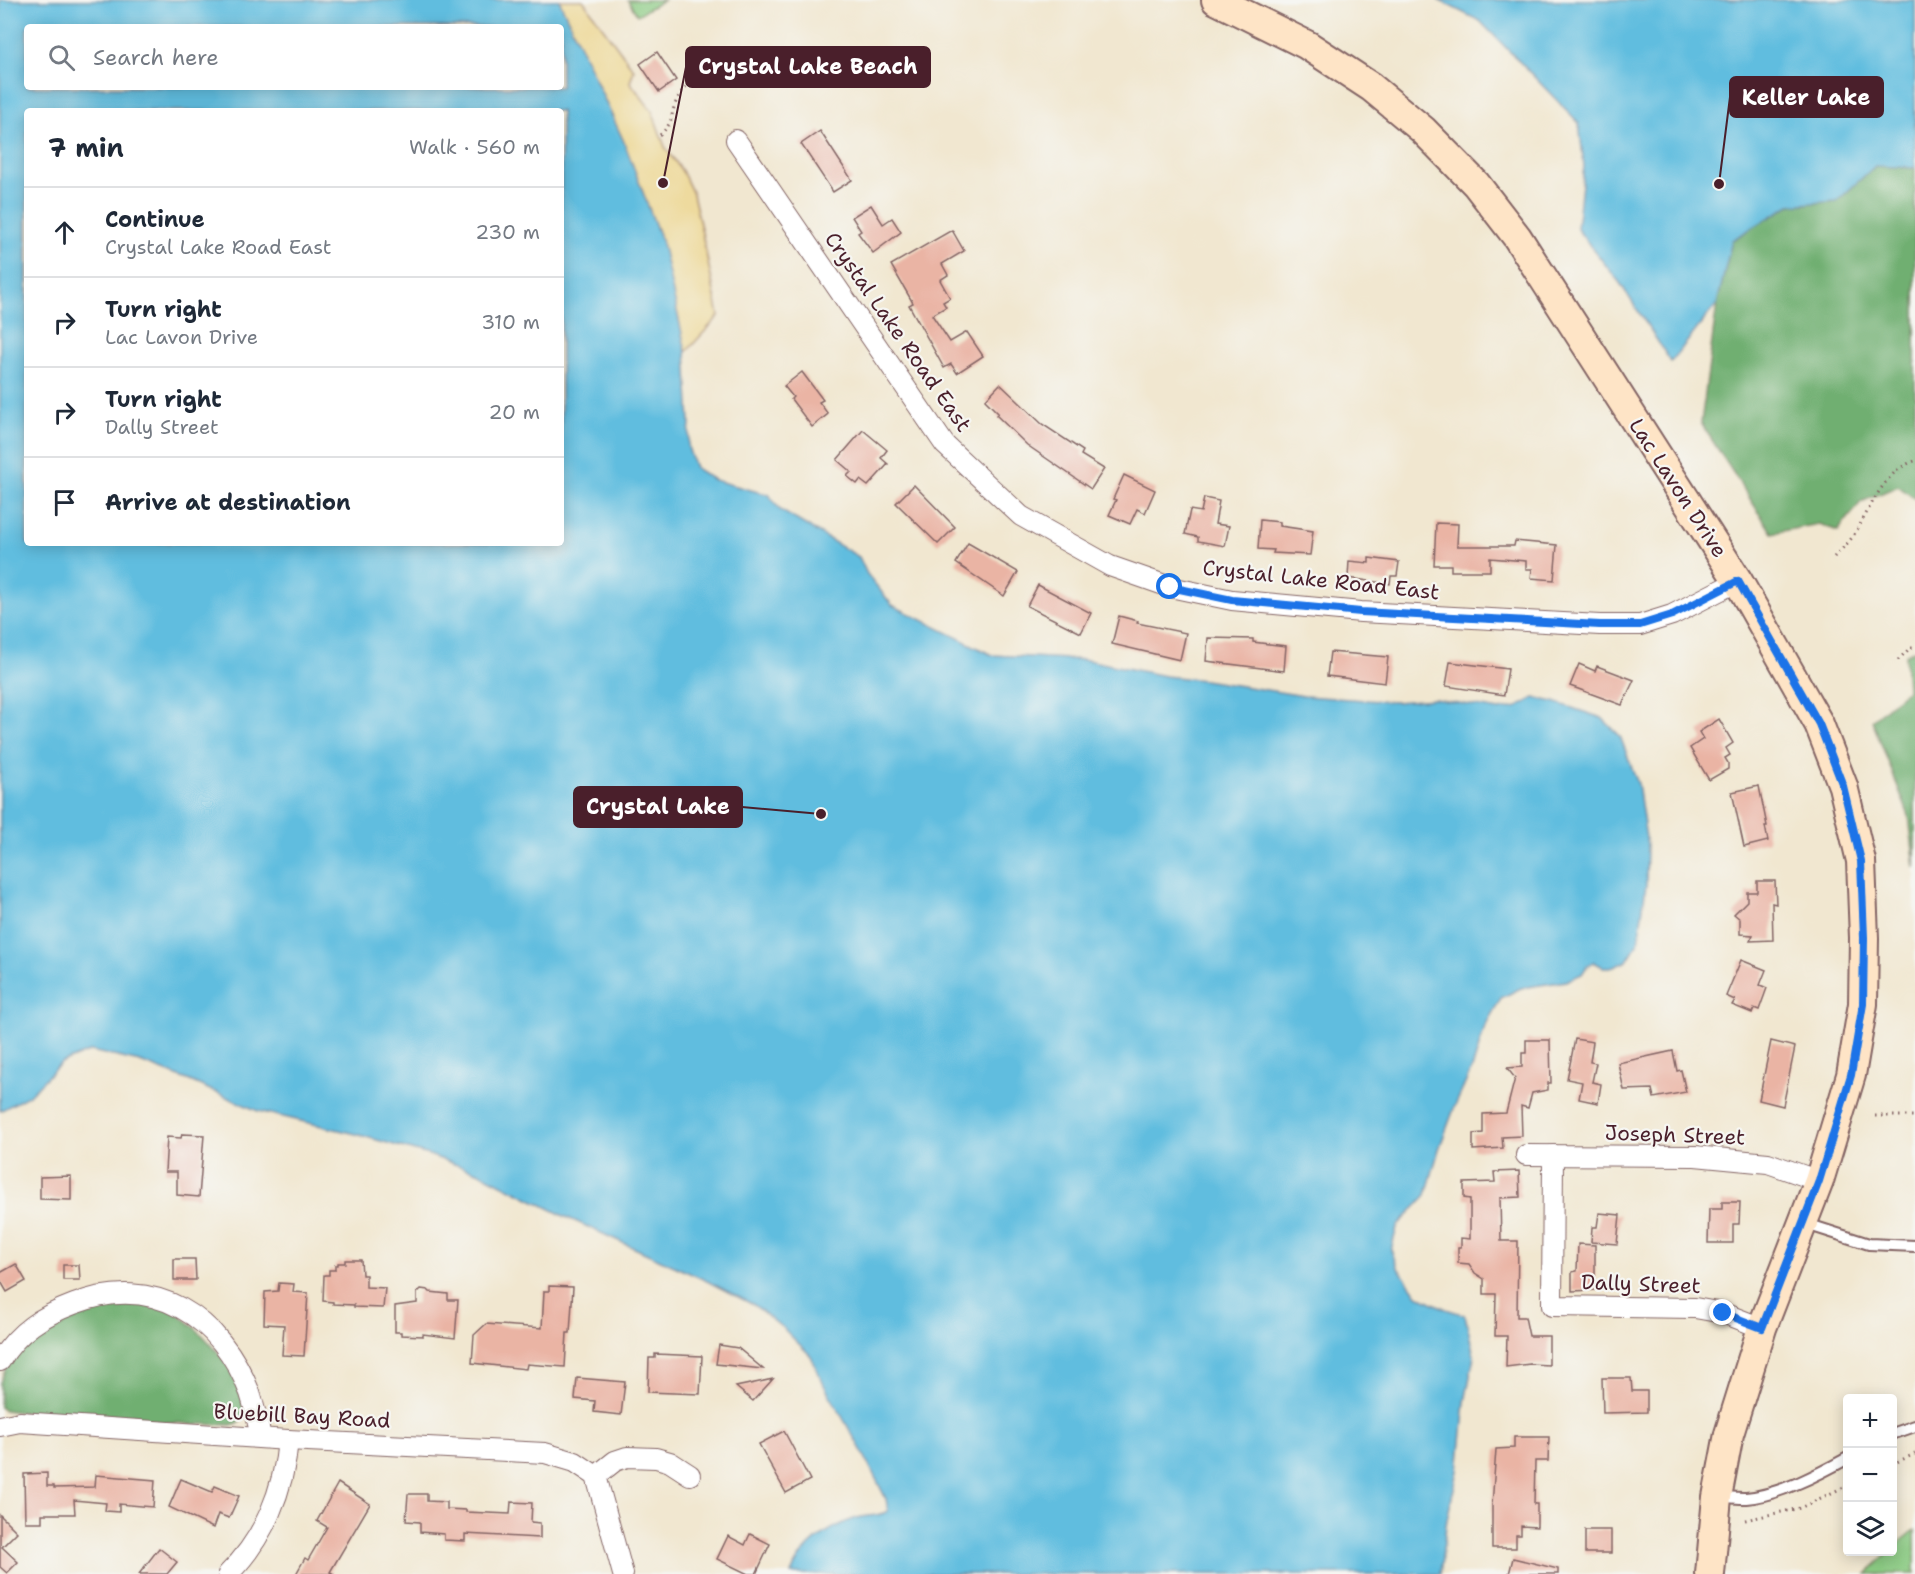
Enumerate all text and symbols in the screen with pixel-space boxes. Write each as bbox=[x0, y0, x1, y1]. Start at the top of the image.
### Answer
search box bbox=[24, 24, 564, 90]
icon: search bbox=[45, 41, 78, 74]
text: Search here bbox=[93, 43, 219, 72]
callout: Crystal Lake Beach bbox=[686, 47, 930, 87]
text: Crystal Lake Beach bbox=[698, 52, 918, 81]
callout: Keller Lake bbox=[1730, 77, 1883, 117]
text: Keller Lake bbox=[1742, 83, 1870, 112]
text: 7 min bbox=[48, 130, 124, 165]
text: Walk · 560 m bbox=[409, 134, 540, 160]
text: Continue bbox=[105, 205, 205, 234]
icon: ahead bbox=[48, 216, 81, 249]
text: 230 m bbox=[475, 219, 540, 245]
street label: Crystal Lake Road East bbox=[818, 227, 978, 437]
text: Crystal Lake Road East bbox=[105, 234, 332, 260]
text: Turn right bbox=[105, 295, 222, 324]
icon: right bbox=[48, 306, 81, 339]
text: 310 m bbox=[481, 309, 540, 335]
text: Lac Lavon Drive bbox=[105, 324, 258, 350]
text: Turn right bbox=[105, 385, 222, 414]
icon: right bbox=[48, 396, 81, 429]
text: 20 m bbox=[489, 399, 540, 425]
street label: Lac Lavon Drive bbox=[1622, 413, 1734, 563]
text: Dally Street bbox=[105, 414, 219, 440]
icon: arrive bbox=[48, 486, 81, 519]
text: Arrive at destination bbox=[105, 488, 351, 517]
street label: Crystal Lake Road East bbox=[1201, 554, 1441, 606]
route start bbox=[1156, 573, 1182, 599]
callout: Crystal Lake bbox=[574, 787, 742, 827]
text: Crystal Lake bbox=[586, 792, 730, 821]
street label: Joseph Street bbox=[1604, 1119, 1746, 1151]
street label: Dally Street bbox=[1581, 1268, 1701, 1300]
route end bbox=[1709, 1299, 1735, 1325]
map controls bbox=[1843, 1394, 1897, 1556]
button: + bbox=[1843, 1394, 1897, 1448]
street label: Bluebill Bay Road bbox=[213, 1397, 391, 1435]
button: − bbox=[1843, 1448, 1897, 1502]
button: layers bbox=[1843, 1502, 1897, 1556]

